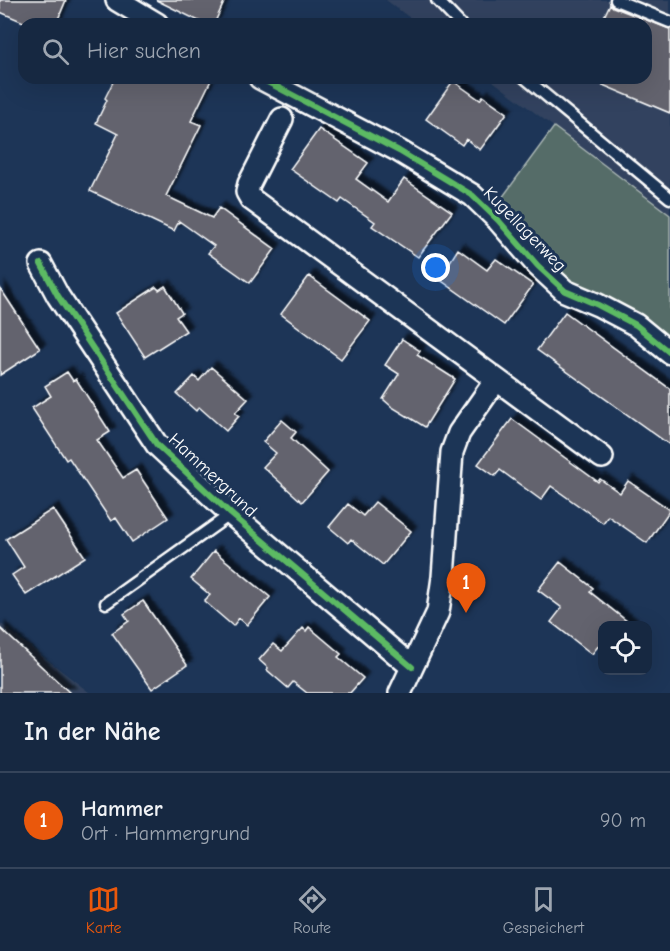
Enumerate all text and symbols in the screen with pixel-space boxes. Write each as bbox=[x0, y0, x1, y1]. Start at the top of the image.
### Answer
search box bbox=[18, 18, 652, 84]
icon: search bbox=[39, 35, 72, 68]
text: Hier suchen bbox=[87, 38, 201, 64]
street label: Kugellagerweg bbox=[479, 183, 570, 276]
your location bbox=[421, 253, 450, 282]
street label: Hammergrund bbox=[164, 429, 261, 522]
pin: 1 bbox=[446, 564, 486, 613]
map controls bbox=[598, 621, 652, 675]
button: locate bbox=[598, 621, 652, 675]
text: In der Nähe bbox=[24, 717, 161, 747]
text: Hammer bbox=[81, 796, 163, 822]
text: 1 bbox=[40, 809, 47, 832]
text: 90 m bbox=[600, 809, 646, 832]
text: Ort · Hammergrund bbox=[81, 822, 250, 845]
tab: Karte bbox=[86, 883, 121, 937]
tab: Route bbox=[293, 883, 331, 937]
tab: Gespeichert bbox=[503, 883, 584, 937]

